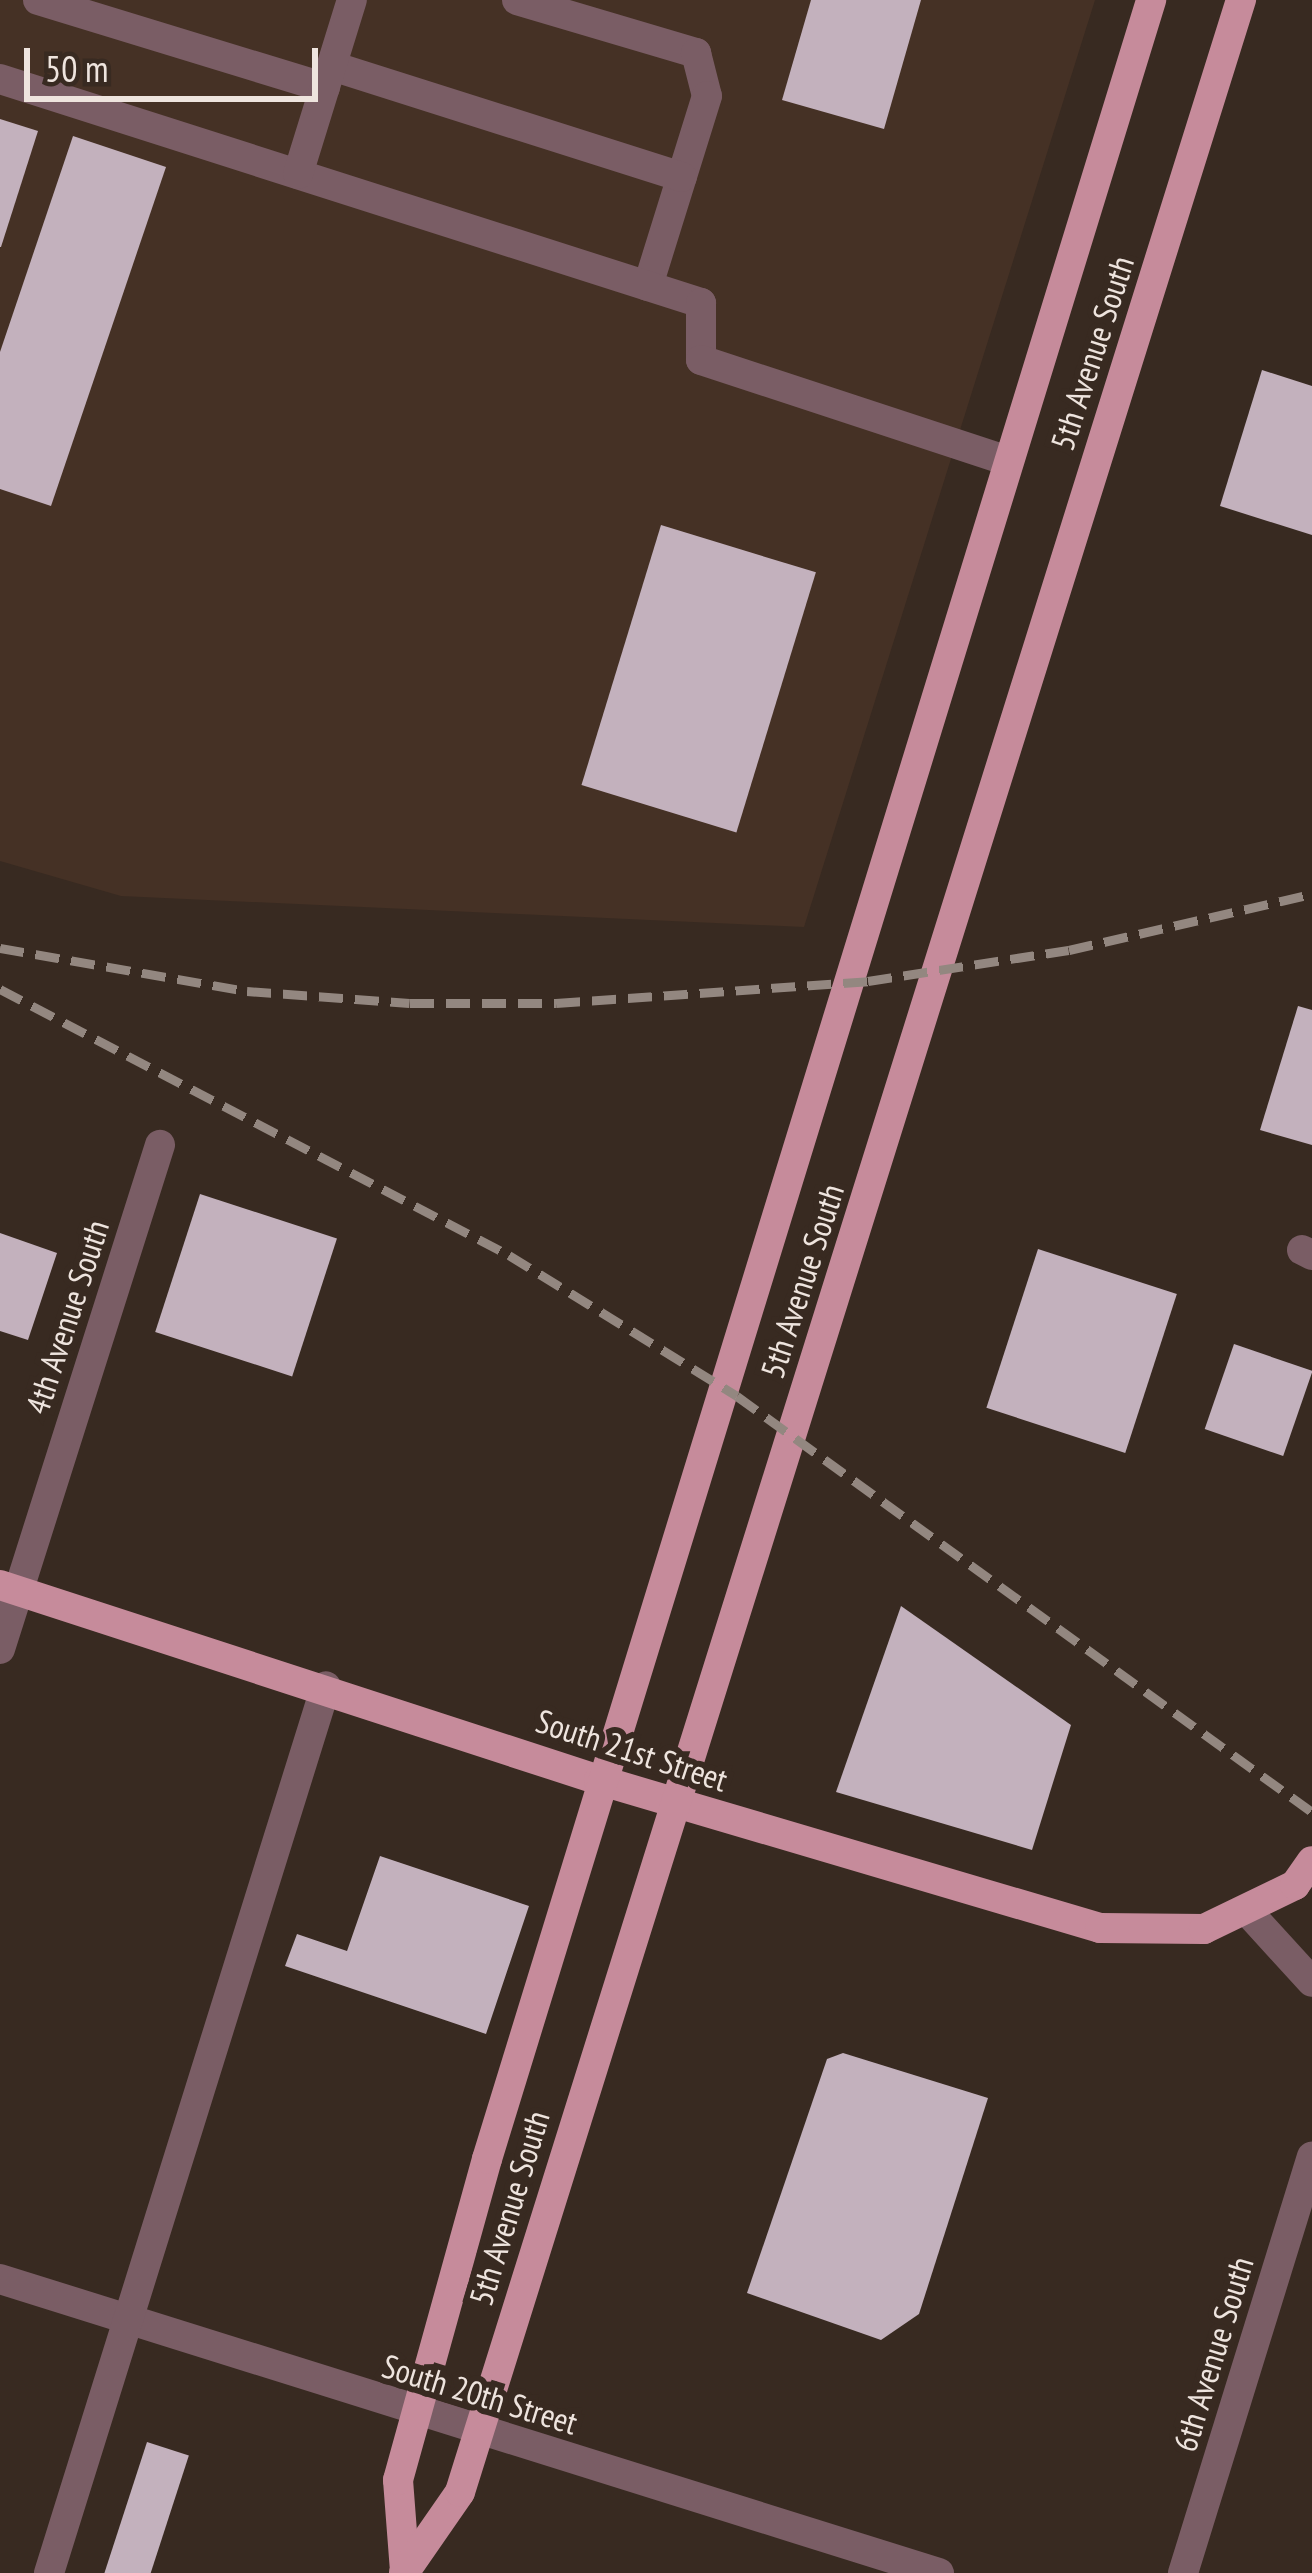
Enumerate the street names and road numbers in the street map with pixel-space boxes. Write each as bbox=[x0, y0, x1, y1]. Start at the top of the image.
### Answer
street label: 5th Avenue South bbox=[1042, 251, 1142, 455]
street label: 5th Avenue South bbox=[752, 1179, 852, 1383]
street label: 4th Avenue South bbox=[17, 1215, 117, 1419]
street label: South 21st Street bbox=[531, 1700, 733, 1800]
street label: 5th Avenue South bbox=[461, 2106, 557, 2310]
street label: 6th Avenue South bbox=[1165, 2252, 1261, 2456]
street label: South 20th Street bbox=[378, 2346, 582, 2442]

